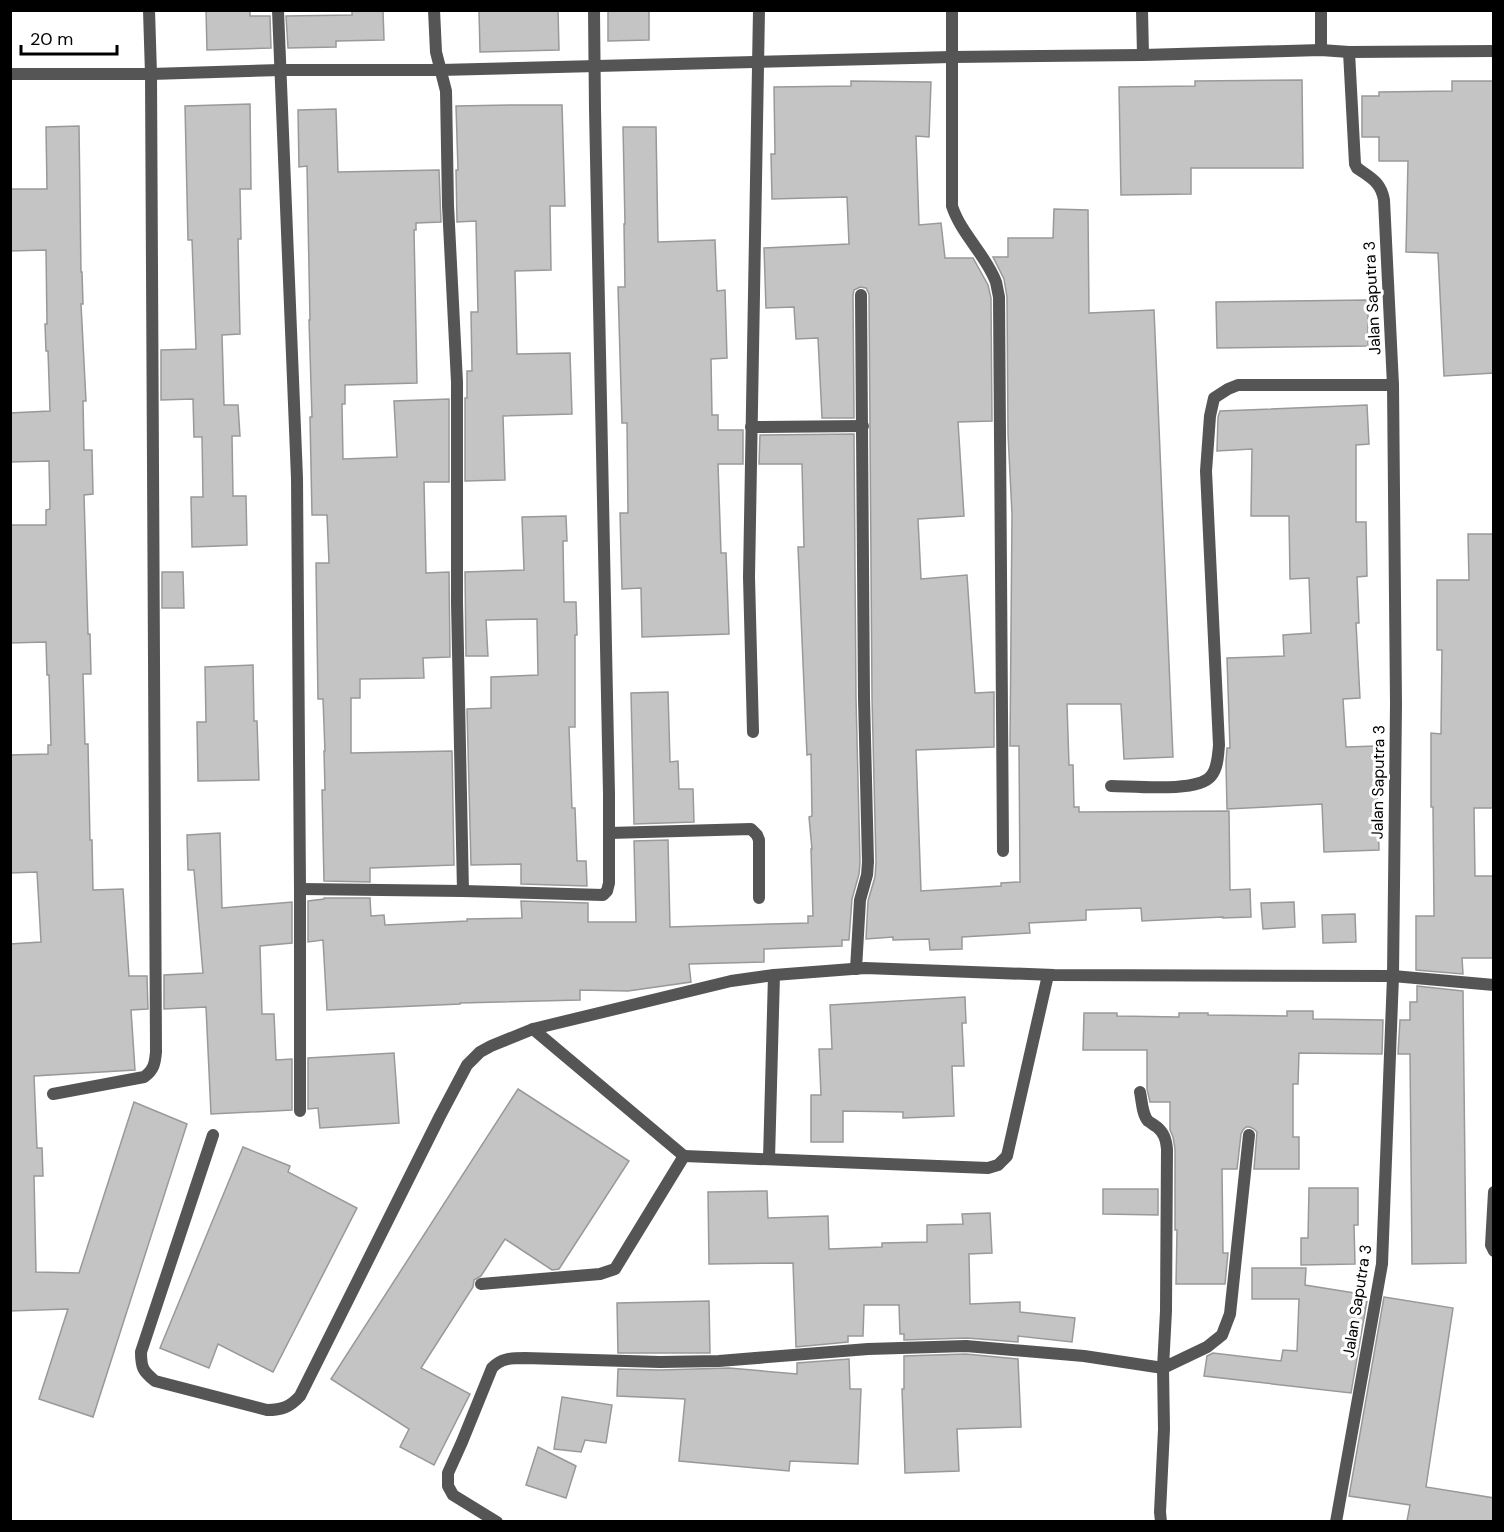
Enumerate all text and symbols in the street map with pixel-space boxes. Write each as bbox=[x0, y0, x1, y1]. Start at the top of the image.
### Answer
scale bar bbox=[21, 18, 117, 56]
text: 20 m bbox=[30, 27, 73, 51]
street label: Jalan Saputra 3 bbox=[1359, 240, 1385, 356]
street label: Jalan Saputra 3 bbox=[1367, 725, 1389, 839]
street label: Jalan Saputra 3 bbox=[1338, 1243, 1376, 1359]

